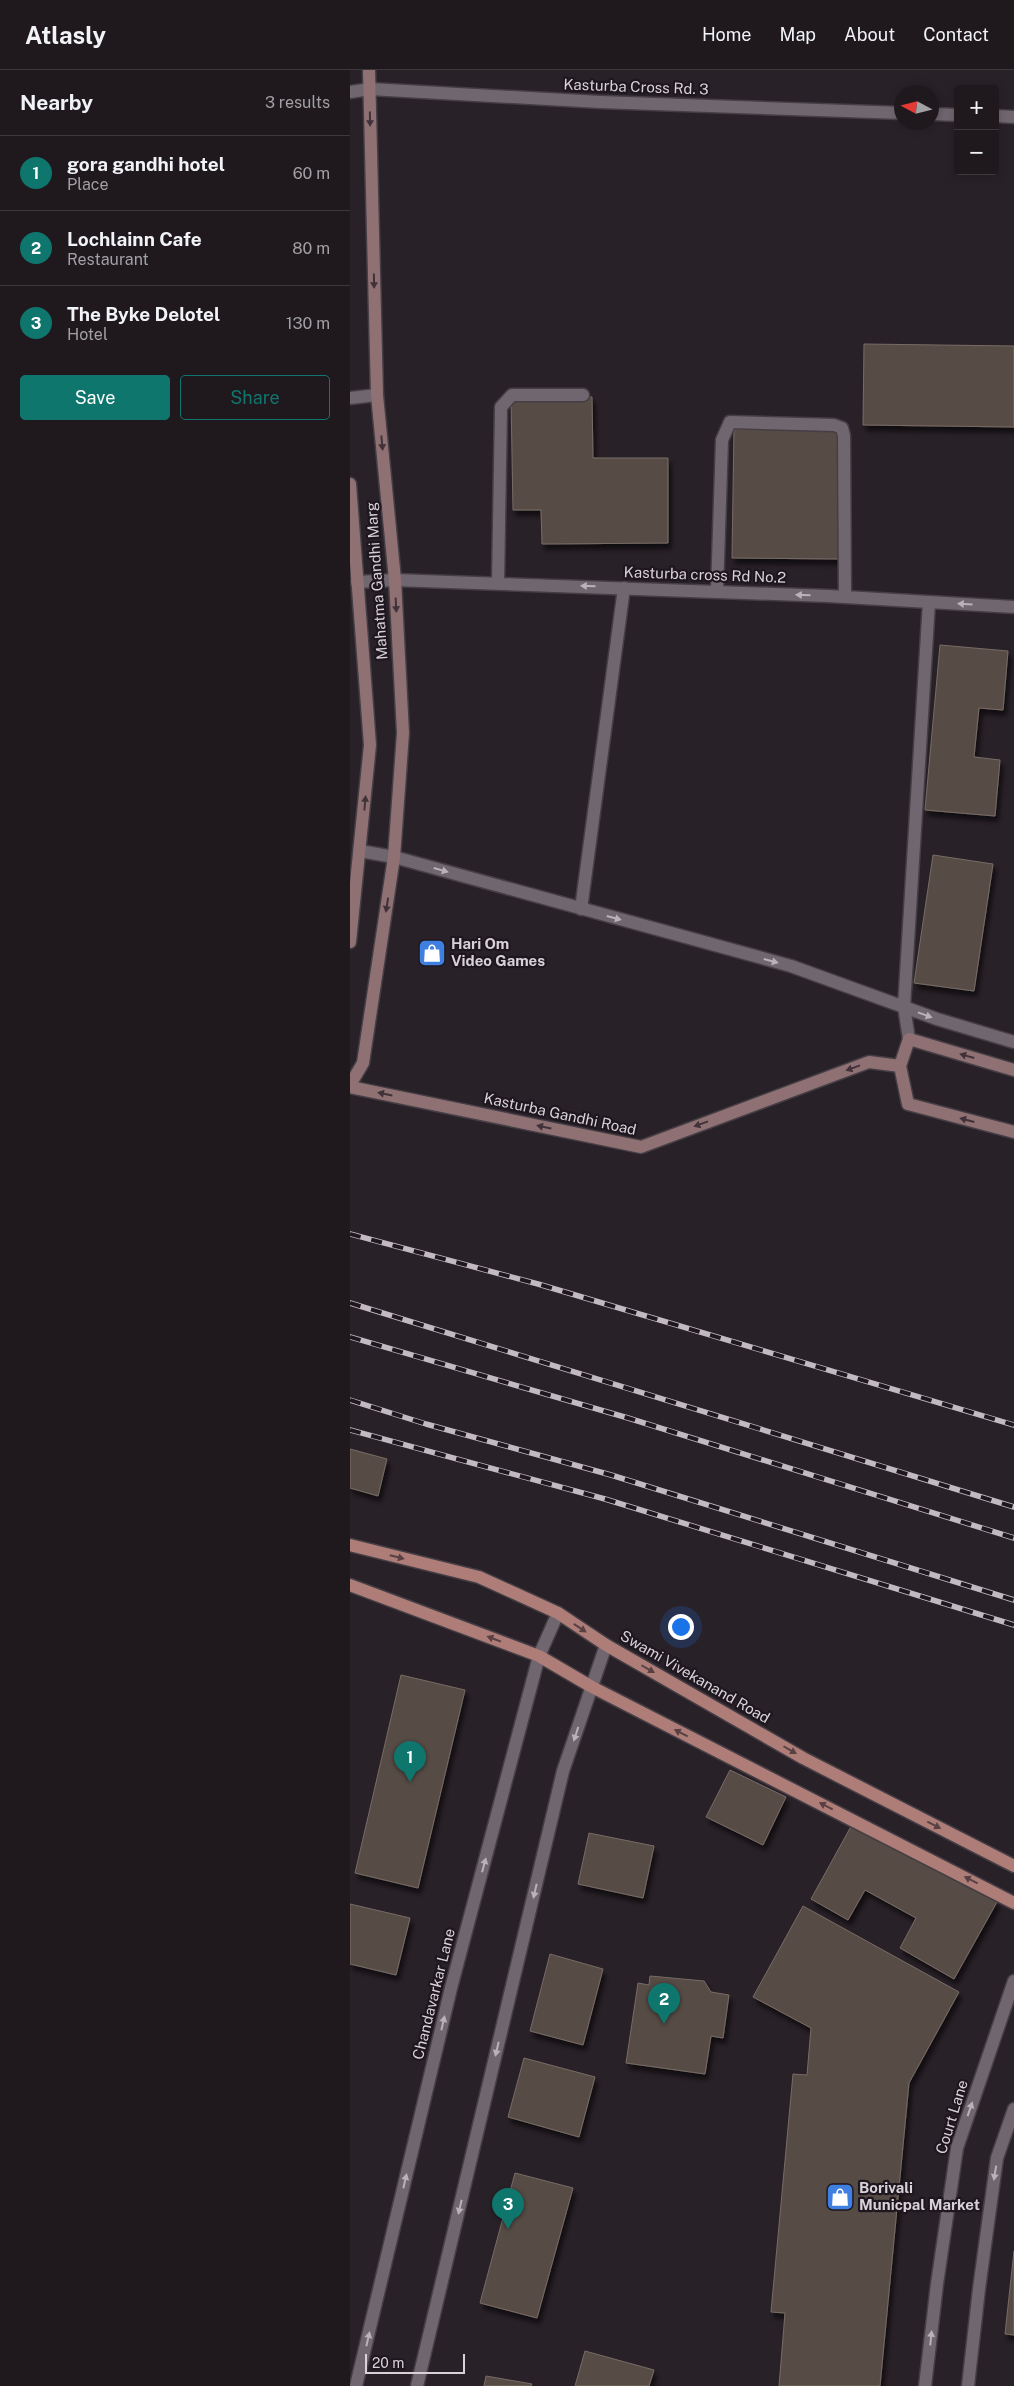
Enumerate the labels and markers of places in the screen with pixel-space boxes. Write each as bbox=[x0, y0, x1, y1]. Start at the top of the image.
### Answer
place label: Hari Om Video Games bbox=[451, 935, 545, 969]
shop icon: Hari Om Video Games bbox=[417, 938, 447, 968]
pin: 1 bbox=[394, 1741, 426, 1782]
pin: 2 bbox=[648, 1983, 680, 2024]
place label: Borivali Municpal Market bbox=[859, 2179, 980, 2213]
shop icon: Borivali Municpal Market bbox=[825, 2182, 855, 2212]
pin: 3 bbox=[492, 2188, 524, 2229]

